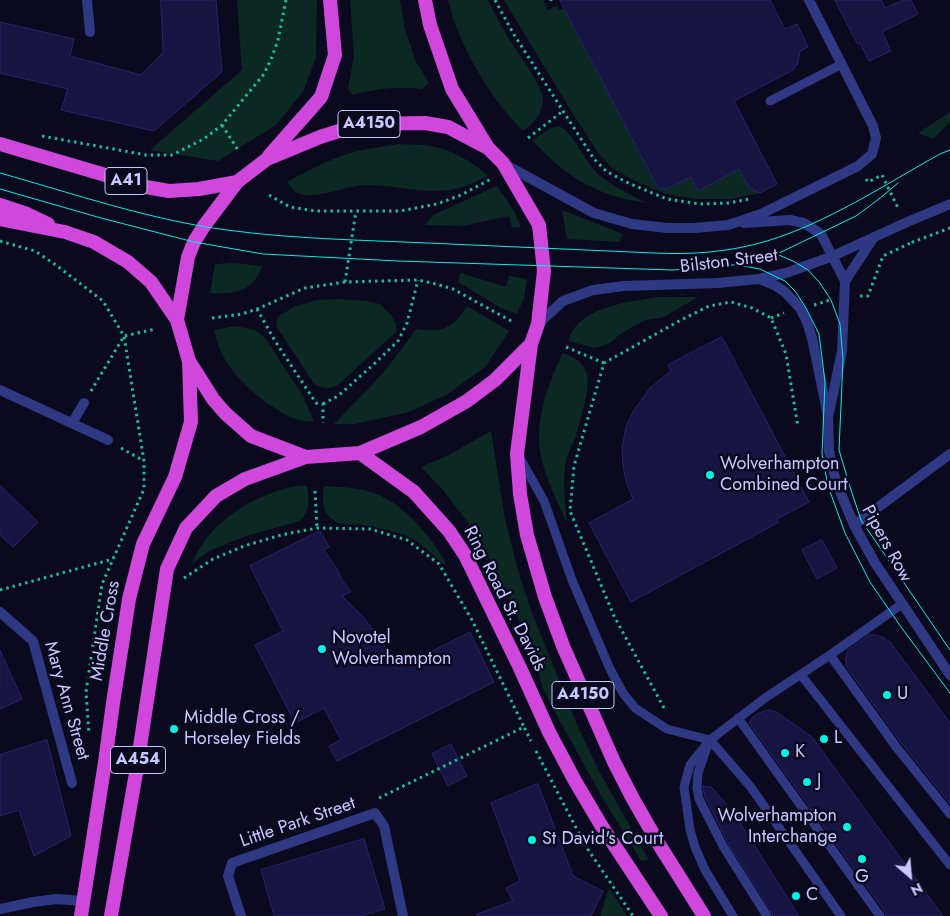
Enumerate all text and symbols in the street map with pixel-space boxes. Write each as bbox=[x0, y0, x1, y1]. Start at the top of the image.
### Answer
road number: A4150 bbox=[338, 110, 400, 138]
road number: A41 bbox=[105, 168, 147, 195]
street label: Bilston Street bbox=[679, 245, 779, 279]
place label: Wolverhampton Combined Court bbox=[720, 454, 848, 496]
marker: Wolverhampton Combined Court bbox=[704, 469, 716, 481]
street label: Pipers Row bbox=[856, 502, 916, 586]
street label: Ring Road St. Davids bbox=[458, 523, 550, 675]
street label: Middle Cross bbox=[87, 579, 125, 683]
place label: Novotel Wolverhampton bbox=[332, 628, 451, 670]
street label: Mary Ann Street bbox=[39, 639, 93, 763]
marker: Novotel Wolverhampton bbox=[316, 643, 328, 655]
road number: A4150 bbox=[552, 682, 614, 708]
place label: U bbox=[897, 684, 908, 706]
marker: U bbox=[881, 689, 893, 701]
place label: Middle Cross / Horseley Fields bbox=[184, 708, 300, 751]
marker: Middle Cross / Horseley Fields bbox=[168, 723, 180, 735]
place label: L bbox=[834, 728, 842, 750]
marker: L bbox=[818, 733, 830, 745]
place label: K bbox=[795, 742, 805, 764]
road number: A454 bbox=[110, 746, 166, 774]
marker: K bbox=[779, 747, 791, 759]
place label: J bbox=[817, 771, 821, 793]
marker: J bbox=[801, 776, 813, 788]
street label: Little Park Street bbox=[237, 793, 359, 853]
place label: Wolverhampton Interchange bbox=[718, 806, 837, 849]
marker: Wolverhampton Interchange bbox=[841, 821, 853, 833]
place label: St David's Court bbox=[542, 829, 663, 851]
marker: St David's Court bbox=[526, 834, 538, 846]
north arrow bbox=[885, 851, 935, 901]
marker: G bbox=[856, 853, 868, 865]
place label: G bbox=[855, 867, 869, 889]
text: N bbox=[907, 878, 926, 901]
place label: C bbox=[806, 885, 818, 907]
marker: C bbox=[790, 890, 802, 902]

